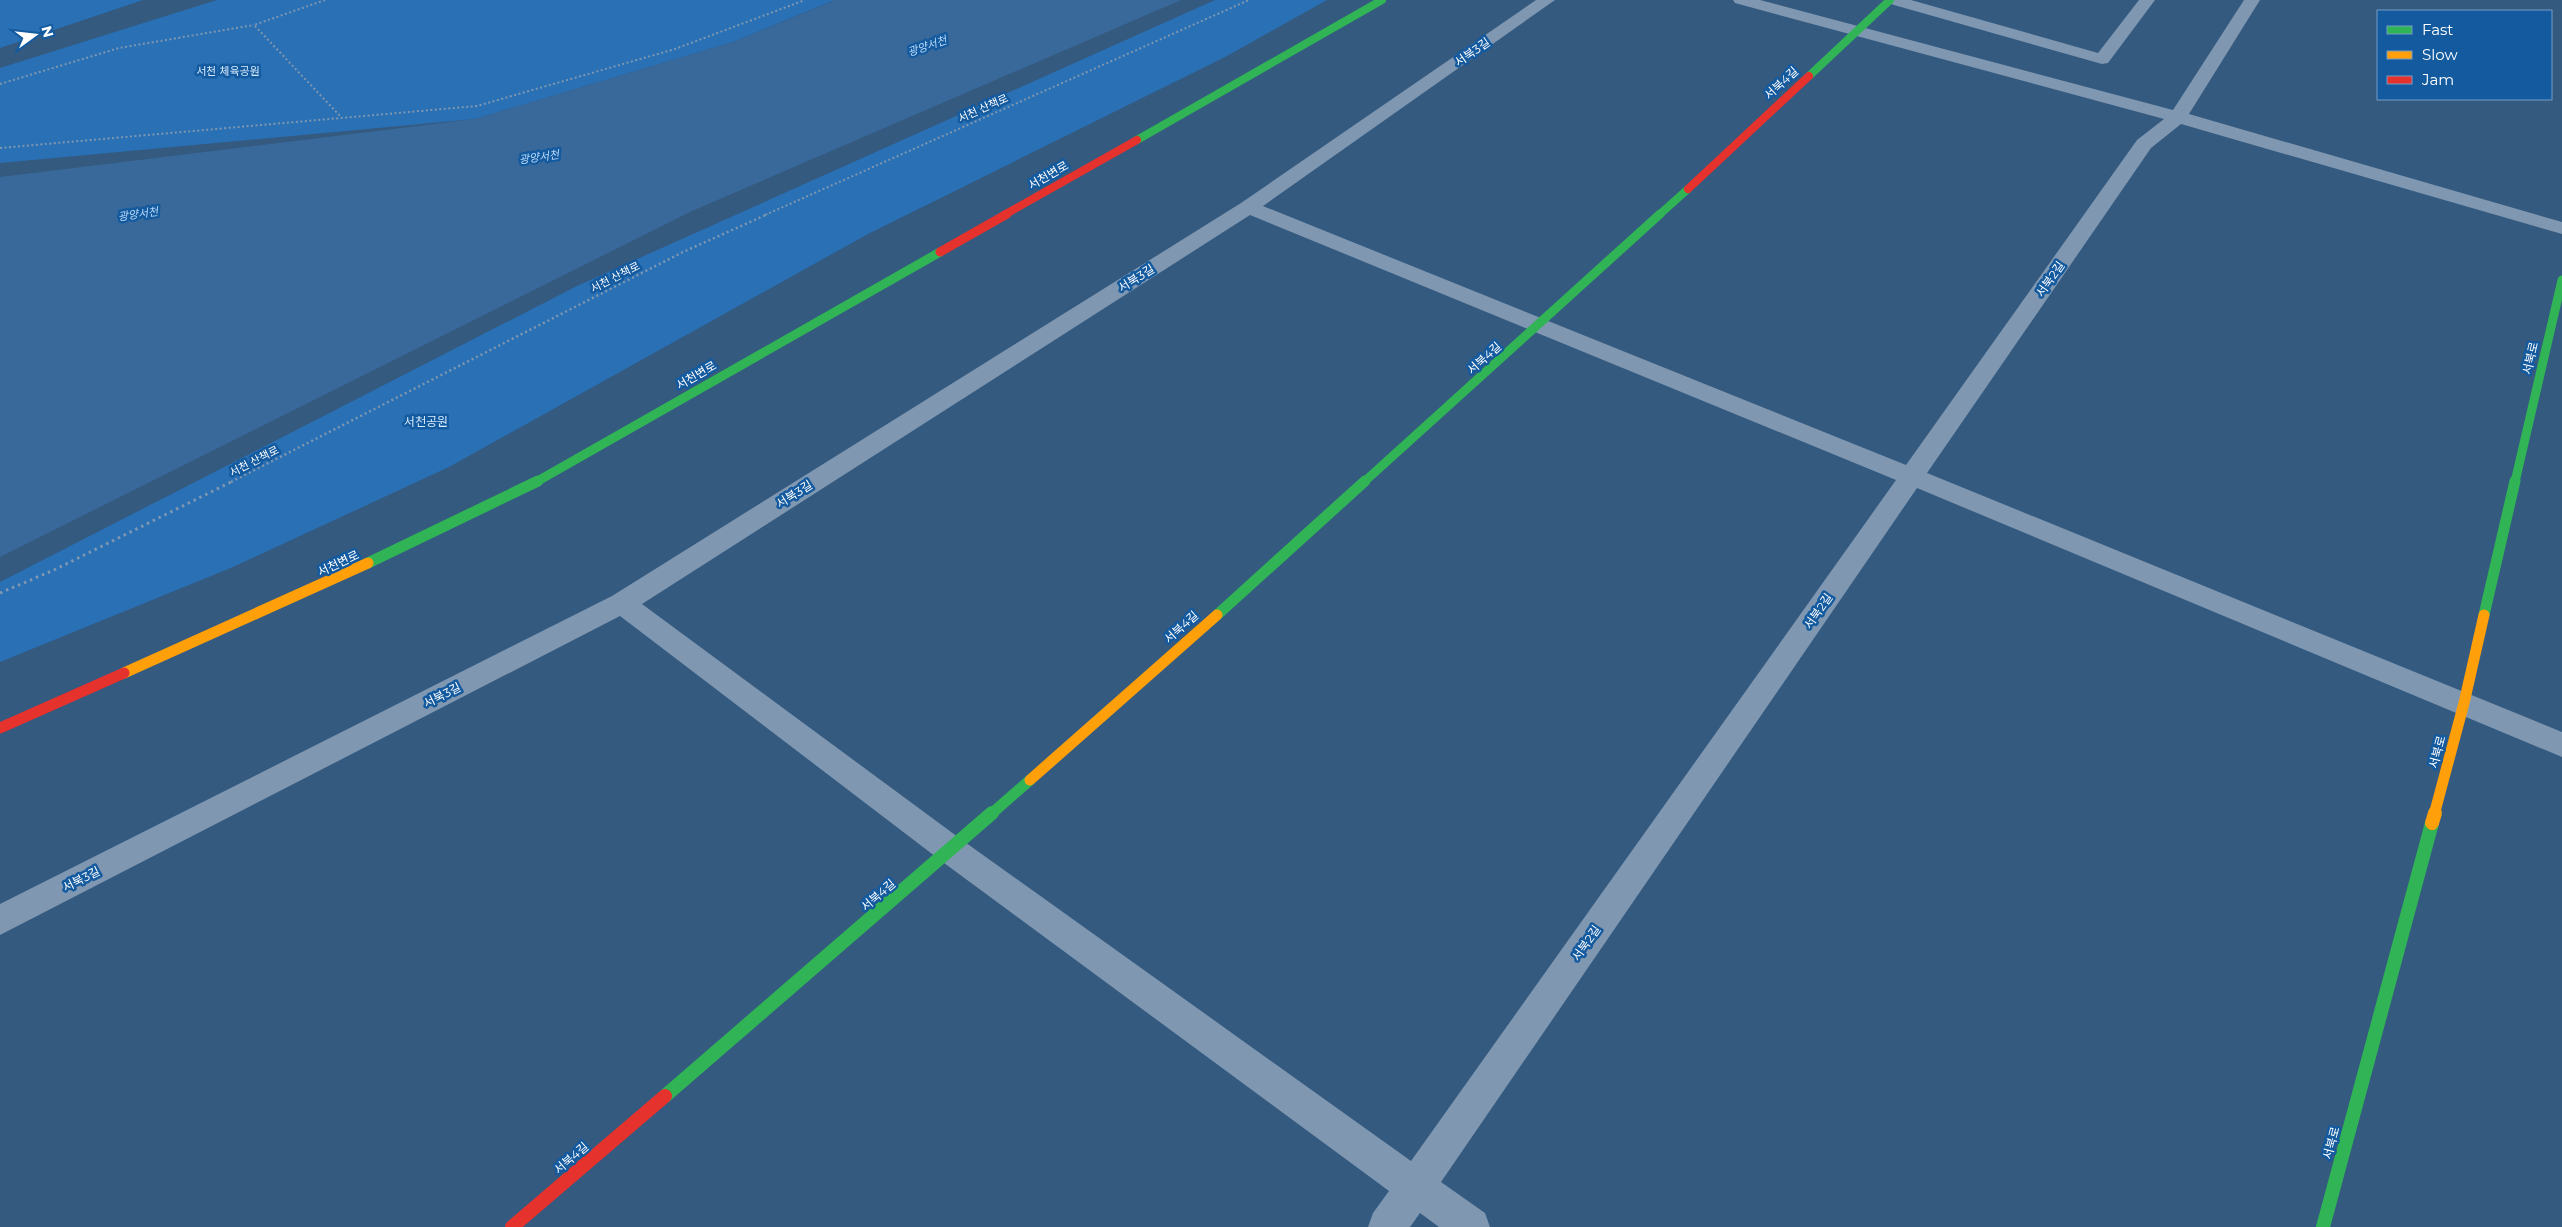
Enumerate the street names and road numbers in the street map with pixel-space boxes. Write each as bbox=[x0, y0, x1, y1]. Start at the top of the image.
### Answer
street label: 서북3길 bbox=[1451, 34, 1493, 70]
street label: 서북4길 bbox=[1761, 64, 1801, 102]
street label: 서천 산책로 bbox=[956, 91, 1010, 125]
street label: 서천변로 bbox=[1025, 157, 1071, 193]
street label: 서북2길 bbox=[2032, 258, 2068, 300]
street label: 서천 산책로 bbox=[588, 259, 642, 295]
street label: 서북3길 bbox=[1115, 261, 1157, 295]
street label: 서북4길 bbox=[1464, 339, 1504, 377]
street label: 서북로 bbox=[2519, 340, 2541, 376]
street label: 서천변로 bbox=[673, 357, 719, 393]
street label: 서천 산책로 bbox=[227, 443, 281, 479]
street label: 서북3길 bbox=[773, 477, 815, 511]
street label: 서천변로 bbox=[315, 547, 361, 579]
street label: 서북2길 bbox=[1800, 590, 1836, 632]
street label: 서북4길 bbox=[1161, 608, 1201, 646]
street label: 서북3길 bbox=[421, 679, 463, 711]
street label: 서북로 bbox=[2425, 734, 2449, 770]
street label: 서북3길 bbox=[60, 863, 102, 895]
street label: 서북4길 bbox=[858, 876, 898, 914]
street label: 서북2길 bbox=[1568, 922, 1604, 964]
street label: 서북로 bbox=[2319, 1125, 2343, 1161]
street label: 서북4길 bbox=[551, 1139, 591, 1177]

